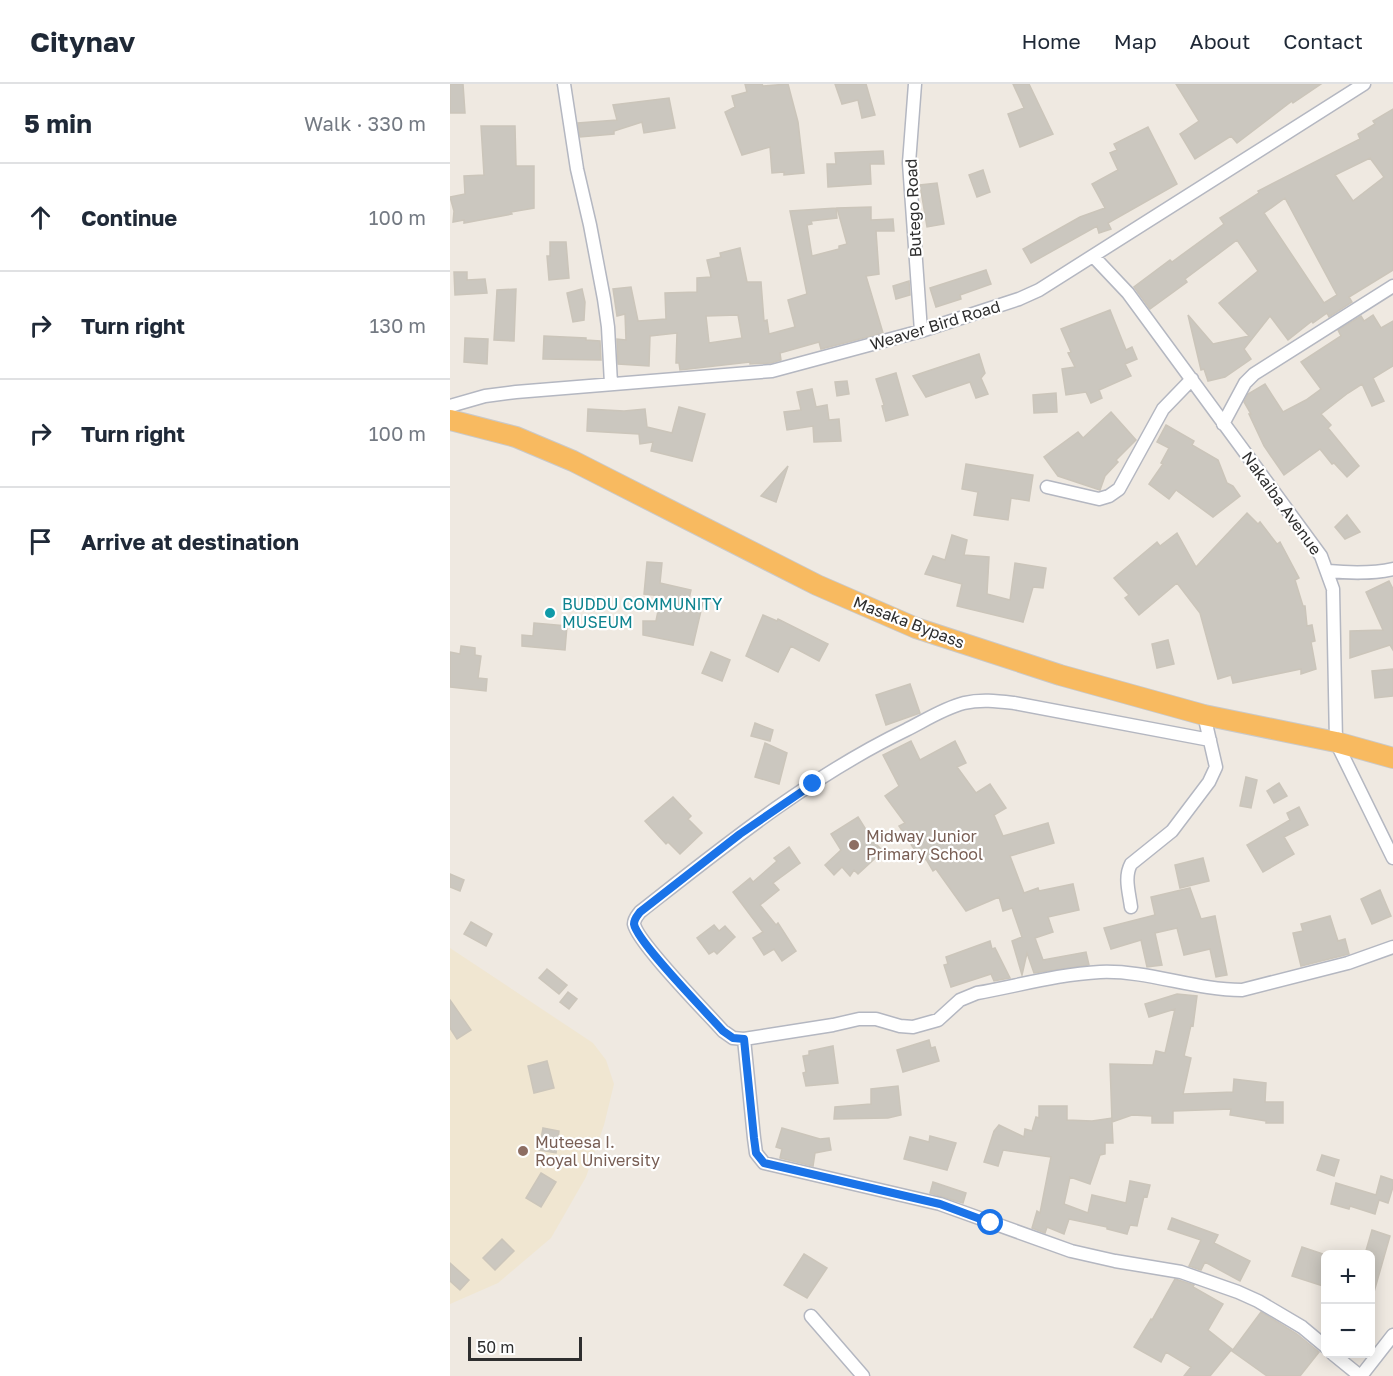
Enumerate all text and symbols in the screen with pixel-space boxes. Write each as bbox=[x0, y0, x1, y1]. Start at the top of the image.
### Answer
text: Citynav bbox=[30, 25, 135, 58]
text: Home bbox=[1021, 28, 1081, 54]
text: Map bbox=[1114, 28, 1157, 54]
text: About bbox=[1190, 28, 1250, 54]
text: Contact bbox=[1283, 28, 1363, 54]
text: 5 min bbox=[24, 108, 92, 139]
text: Walk · 330 m bbox=[304, 111, 426, 135]
street label: Butego Road bbox=[900, 158, 926, 258]
icon: ahead bbox=[24, 201, 57, 234]
text: Continue bbox=[81, 204, 177, 231]
text: 100 m bbox=[369, 205, 426, 229]
street label: Weaver Bird Road bbox=[868, 296, 1002, 354]
icon: right bbox=[24, 309, 57, 342]
text: Turn right bbox=[81, 312, 185, 339]
text: 130 m bbox=[370, 313, 426, 337]
icon: right bbox=[24, 417, 57, 450]
text: Turn right bbox=[81, 420, 185, 447]
text: 100 m bbox=[369, 421, 426, 445]
street label: Nakaiba Avenue bbox=[1238, 447, 1326, 559]
icon: arrive bbox=[24, 525, 57, 558]
text: Arrive at destination bbox=[81, 528, 299, 555]
street label: Masaka Bypass bbox=[851, 592, 967, 652]
place label: BUDDU COMMUNITY MUSEUM bbox=[562, 594, 723, 632]
marker: BUDDU COMMUNITY MUSEUM bbox=[543, 606, 557, 620]
route end bbox=[799, 770, 825, 796]
place label: Midway Junior Primary School bbox=[866, 826, 983, 864]
marker: Midway Junior Primary School bbox=[847, 838, 861, 852]
place label: Muteesa I. Royal University bbox=[535, 1132, 660, 1170]
marker: Muteesa I. Royal University bbox=[516, 1144, 530, 1158]
route start bbox=[977, 1209, 1003, 1235]
map controls bbox=[1321, 1250, 1375, 1358]
button: + bbox=[1321, 1250, 1375, 1304]
button: − bbox=[1321, 1304, 1375, 1358]
scale bar bbox=[468, 1334, 582, 1362]
text: 50 m bbox=[477, 1337, 514, 1357]

